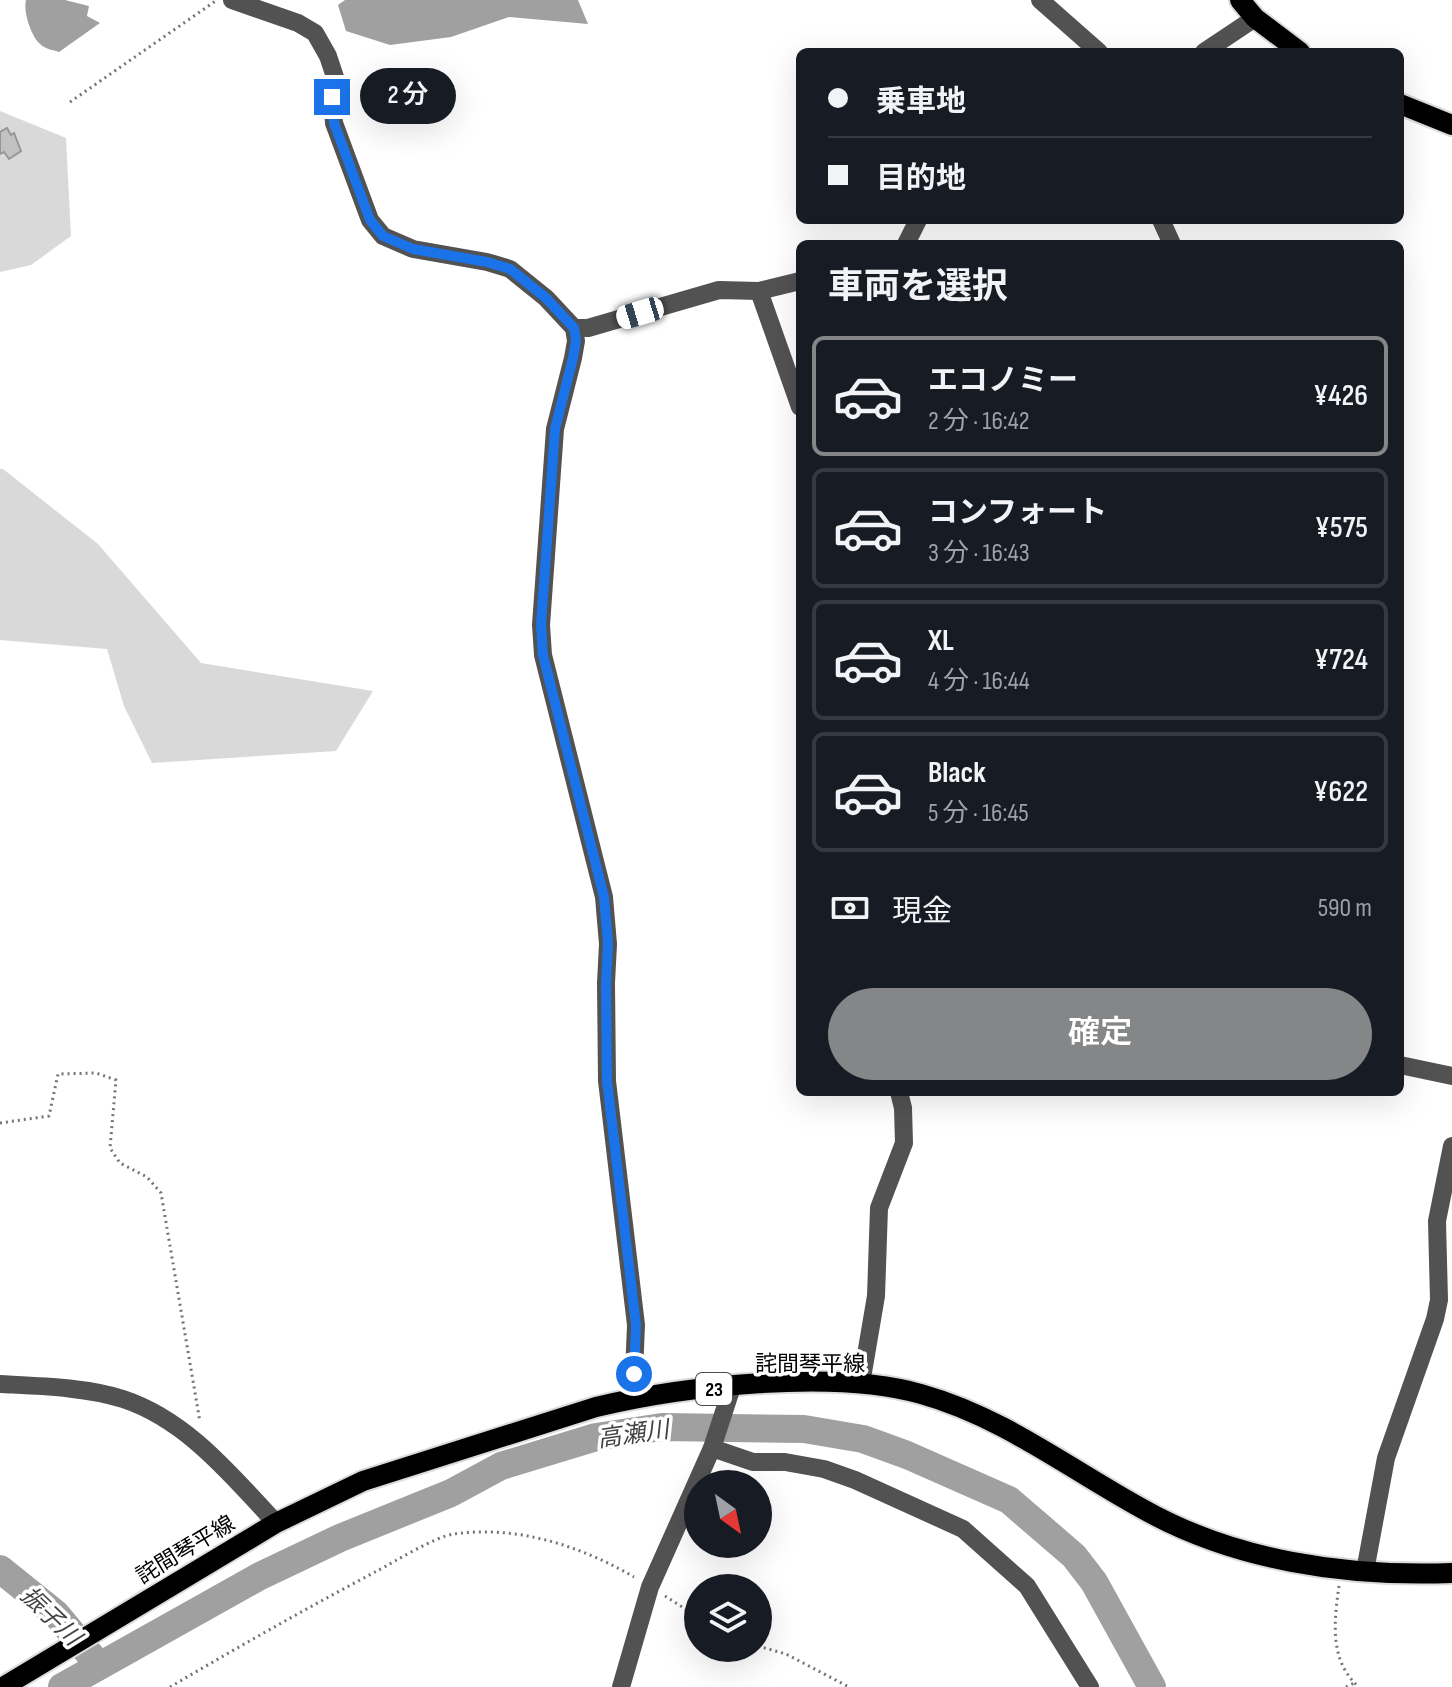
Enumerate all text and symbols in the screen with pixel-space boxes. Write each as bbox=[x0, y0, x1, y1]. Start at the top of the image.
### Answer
callout: 2 分 bbox=[360, 69, 456, 125]
route end bbox=[314, 79, 350, 115]
text: 2 分 bbox=[387, 80, 429, 111]
text: 乗車地 bbox=[876, 84, 966, 120]
text: 目的地 bbox=[876, 161, 966, 197]
text: 車両を選択 bbox=[828, 266, 1008, 309]
car bbox=[614, 295, 666, 331]
icon: car bbox=[832, 360, 904, 432]
text: エコノミー bbox=[928, 363, 1078, 399]
text: ¥426 bbox=[1313, 378, 1368, 414]
text: 2 分 · 16:42 bbox=[928, 406, 1029, 437]
icon: car bbox=[832, 492, 904, 564]
text: コンフォート bbox=[928, 495, 1107, 531]
text: ¥575 bbox=[1315, 510, 1368, 546]
text: 3 分 · 16:43 bbox=[928, 538, 1030, 569]
text: XL bbox=[928, 623, 954, 659]
icon: car bbox=[832, 624, 904, 696]
text: ¥724 bbox=[1314, 642, 1368, 678]
text: 4 分 · 16:44 bbox=[928, 666, 1030, 697]
text: Black bbox=[928, 755, 986, 791]
icon: car bbox=[832, 756, 904, 828]
text: ¥622 bbox=[1313, 774, 1368, 810]
text: 5 分 · 16:45 bbox=[928, 798, 1029, 829]
icon: cash bbox=[828, 886, 872, 930]
text: 590 m bbox=[1318, 893, 1372, 924]
text: 現金 bbox=[892, 894, 952, 930]
button: 確定 bbox=[828, 988, 1372, 1080]
street label: 詫間琴平線 bbox=[755, 1351, 865, 1378]
route start bbox=[616, 1356, 652, 1392]
road number: 23 bbox=[696, 1373, 732, 1405]
water label: 高瀬川 bbox=[595, 1415, 674, 1454]
north arrow bbox=[684, 1470, 772, 1558]
map controls bbox=[684, 1470, 772, 1662]
street label: 詫間琴平線 bbox=[132, 1510, 240, 1590]
button: layers bbox=[684, 1574, 772, 1662]
water label: 振子川 bbox=[15, 1581, 89, 1654]

